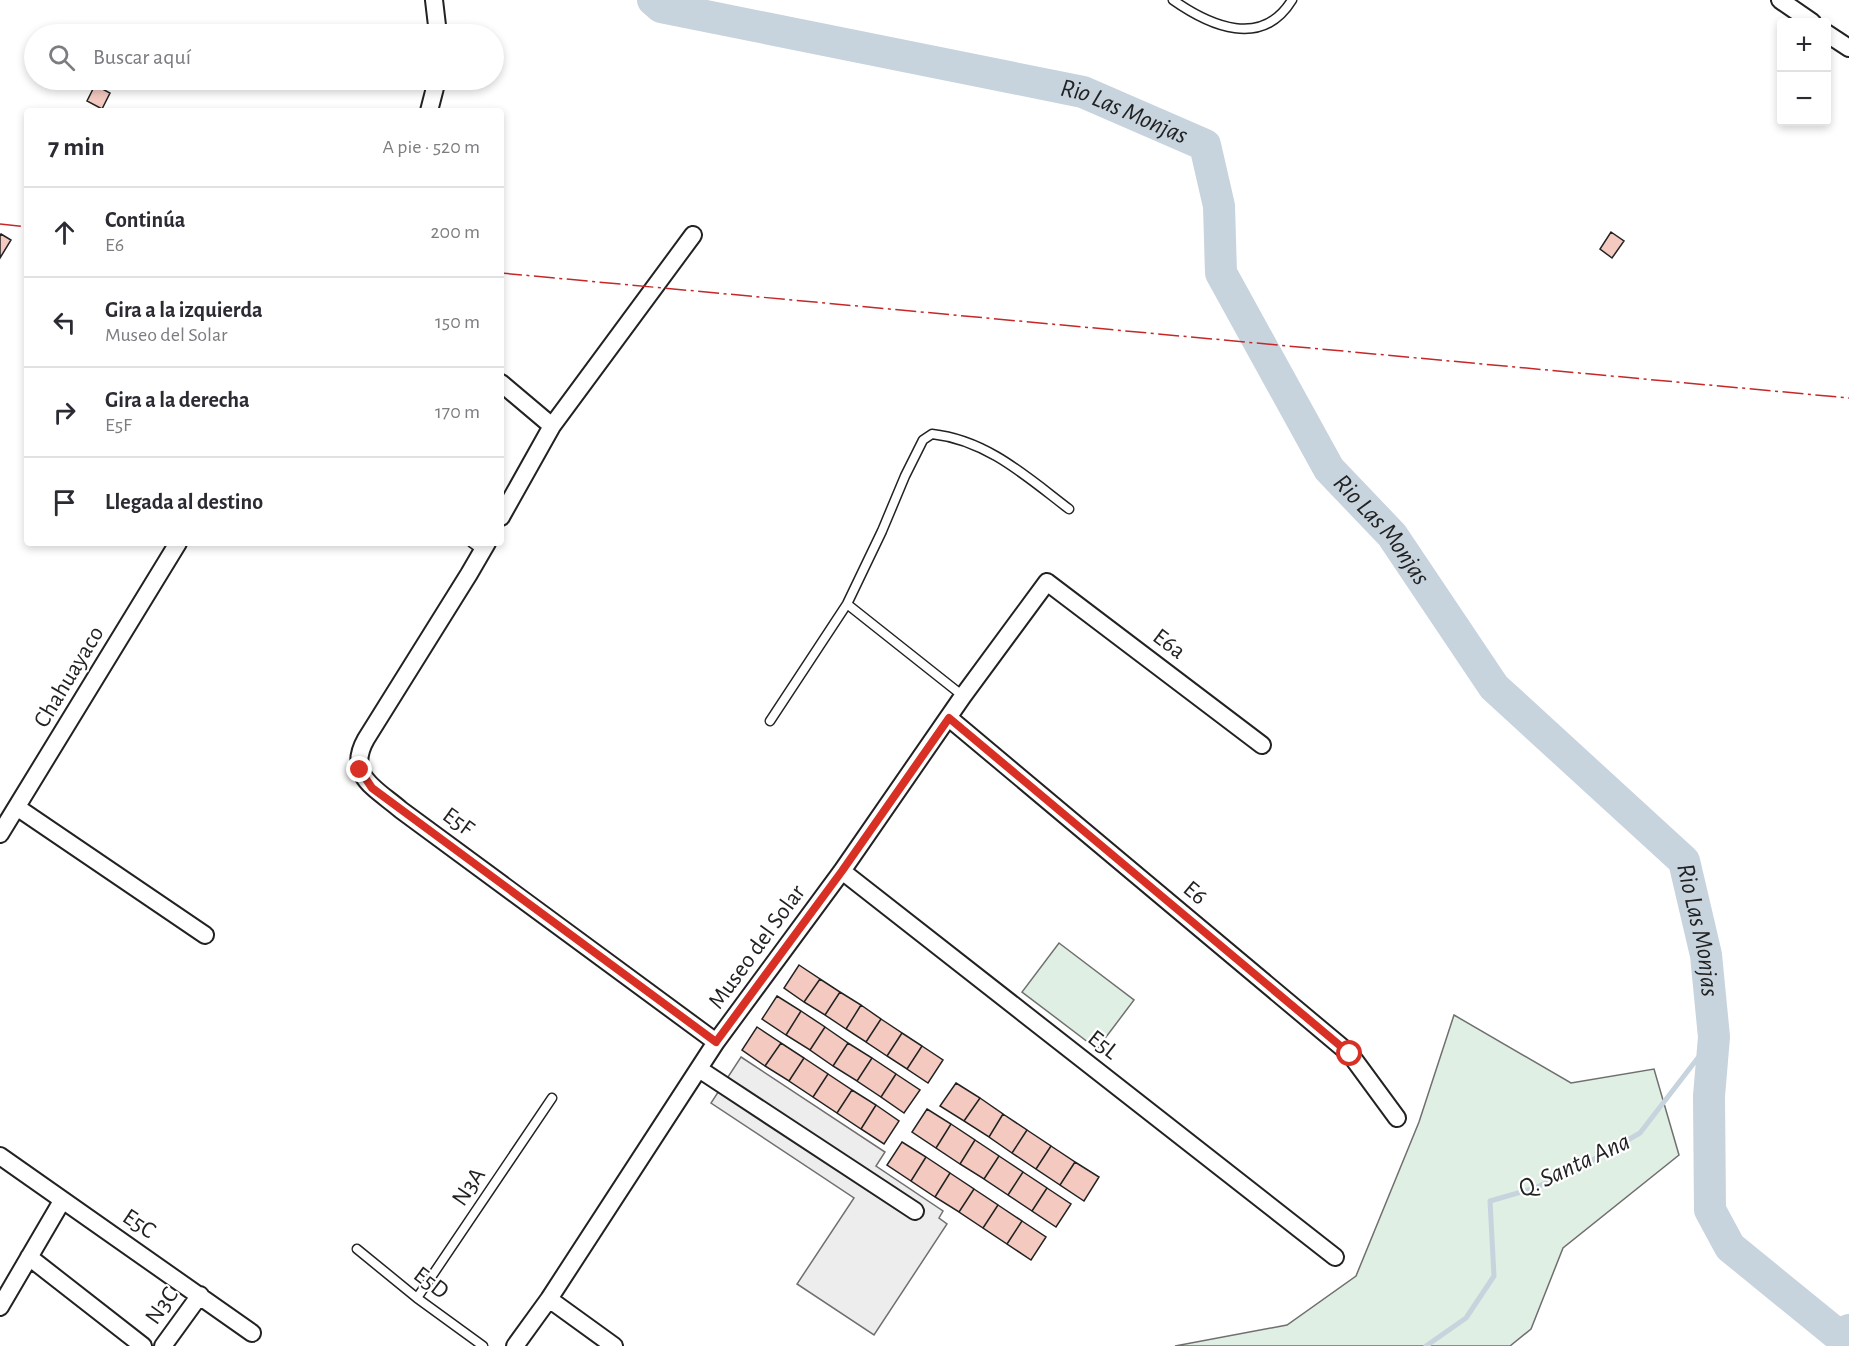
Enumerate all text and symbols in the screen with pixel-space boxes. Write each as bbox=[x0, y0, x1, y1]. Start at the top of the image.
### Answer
map controls bbox=[1777, 18, 1831, 126]
button: + bbox=[1777, 18, 1831, 72]
search box bbox=[24, 24, 504, 90]
icon: search bbox=[45, 41, 78, 74]
text: Buscar aquí bbox=[93, 46, 191, 68]
button: − bbox=[1777, 72, 1831, 126]
water label: Rio Las Monjas bbox=[1058, 75, 1191, 149]
text: 7 min bbox=[48, 134, 105, 160]
text: A pie · 520 m bbox=[382, 137, 480, 157]
text: Continúa bbox=[105, 209, 185, 231]
icon: ahead bbox=[48, 216, 81, 249]
text: 200 m bbox=[430, 222, 480, 242]
text: E6 bbox=[105, 235, 124, 255]
text: Gira a la izquierda bbox=[105, 299, 263, 321]
icon: left bbox=[48, 306, 81, 339]
text: 150 m bbox=[435, 312, 480, 332]
text: Museo del Solar bbox=[105, 325, 227, 345]
text: Gira a la derecha bbox=[105, 389, 250, 411]
icon: right bbox=[48, 396, 81, 429]
text: 170 m bbox=[435, 402, 480, 422]
text: E5F bbox=[105, 415, 132, 435]
water label: Rio Las Monjas bbox=[1329, 469, 1434, 589]
icon: arrive bbox=[48, 486, 81, 519]
text: Llegada al destino bbox=[105, 491, 263, 513]
street label: Chahuayaco bbox=[29, 622, 109, 732]
street label: E6a bbox=[1148, 624, 1190, 664]
route end bbox=[346, 756, 372, 782]
street label: E5F bbox=[438, 803, 478, 841]
water label: Rio Las Monjas bbox=[1672, 861, 1723, 998]
street label: E6 bbox=[1179, 876, 1211, 910]
street label: Museo del Solar bbox=[704, 880, 810, 1013]
street label: E5L bbox=[1083, 1026, 1123, 1064]
route start bbox=[1336, 1040, 1362, 1066]
water label: Q. Santa Ana bbox=[1514, 1128, 1634, 1202]
street label: N3A bbox=[448, 1164, 490, 1210]
street label: E5C bbox=[118, 1205, 160, 1243]
street label: E5D bbox=[409, 1262, 453, 1304]
street label: N3C bbox=[141, 1283, 183, 1329]

